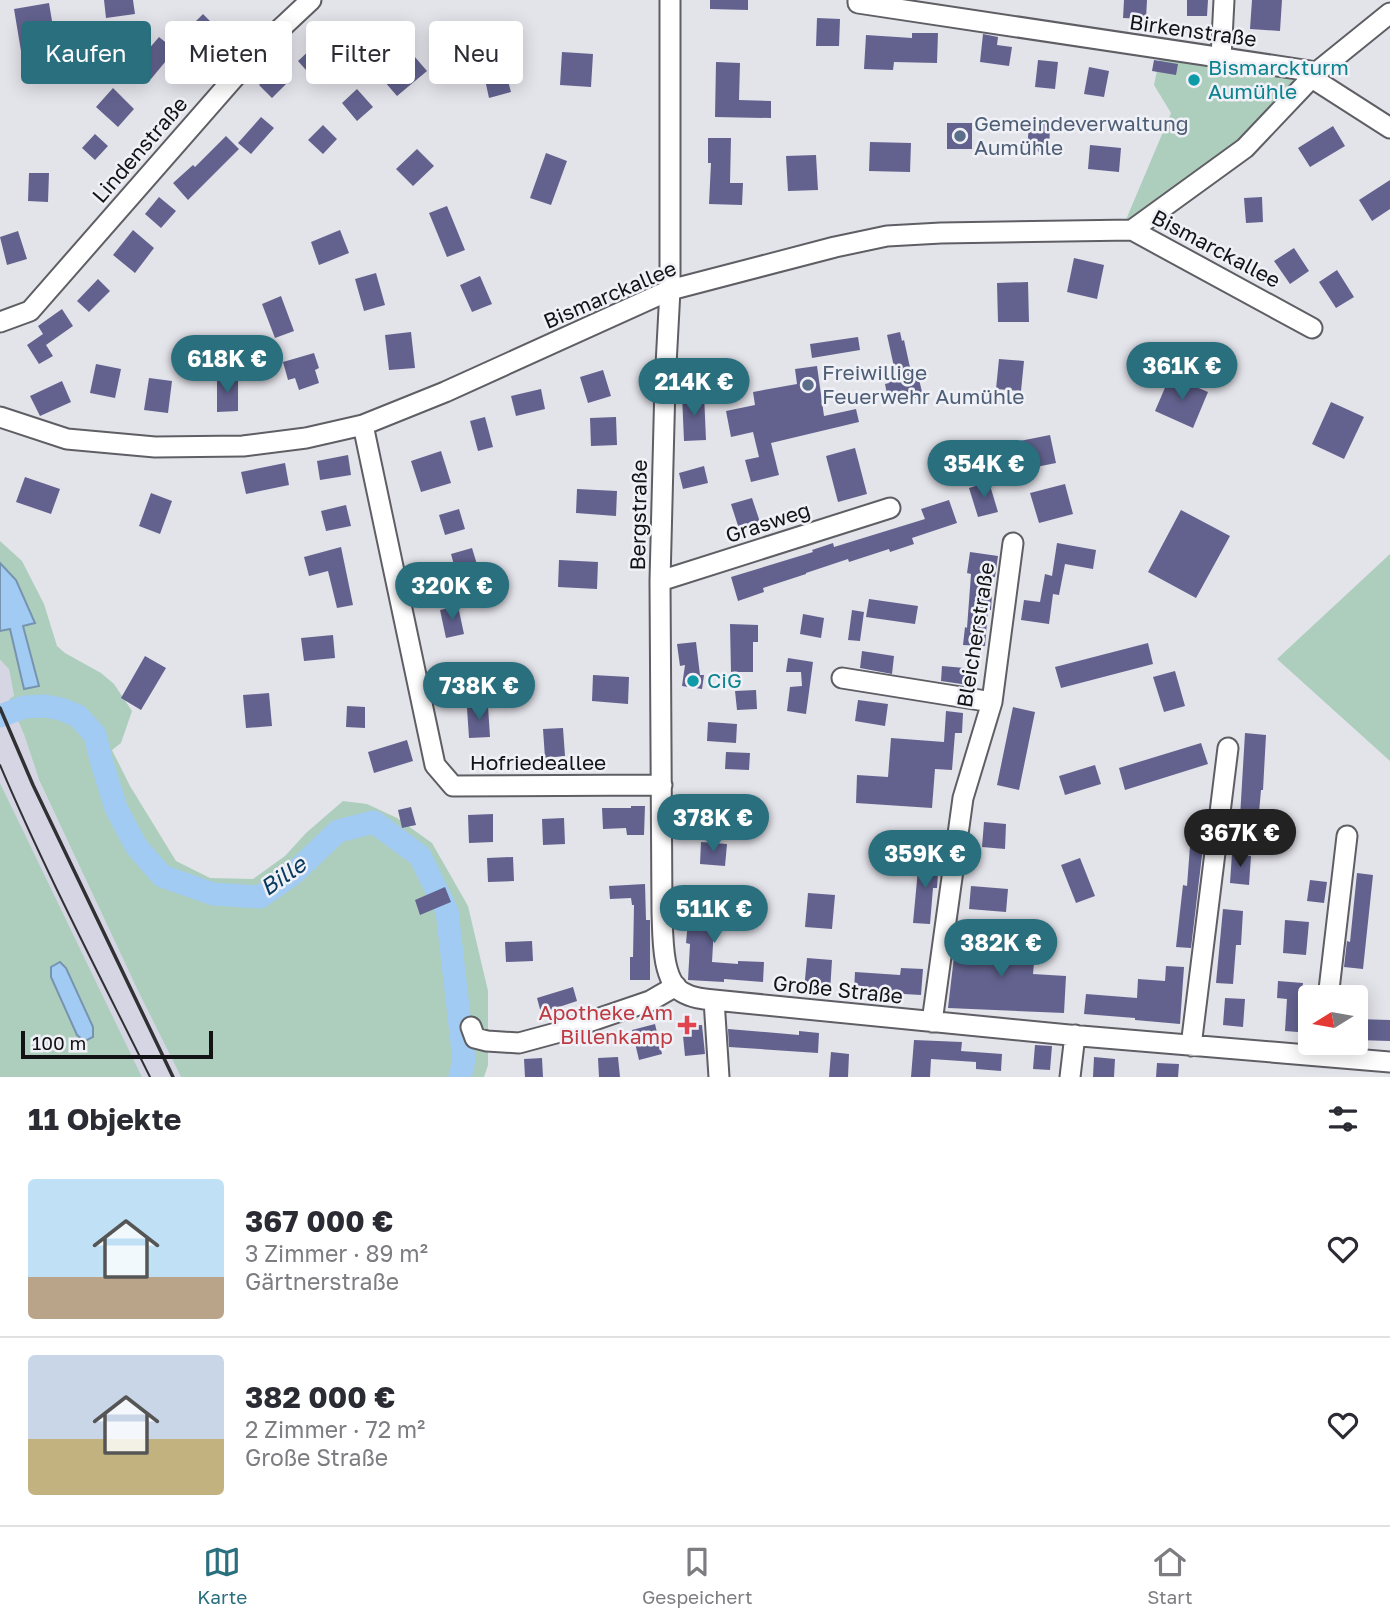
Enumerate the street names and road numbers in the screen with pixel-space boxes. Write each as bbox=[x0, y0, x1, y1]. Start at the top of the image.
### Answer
street label: Birkenstraße bbox=[1128, 8, 1258, 52]
street label: Lindenstraße bbox=[86, 91, 192, 208]
street label: Bismarckallee bbox=[1148, 203, 1285, 293]
street label: Bismarckallee bbox=[539, 254, 680, 334]
street label: Bergstraße bbox=[624, 459, 652, 571]
street label: Grasweg bbox=[722, 496, 813, 548]
street label: Bleicherstraße bbox=[951, 560, 999, 709]
street label: Hofriedeallee bbox=[470, 749, 606, 775]
street label: Große Straße bbox=[772, 969, 904, 1009]

